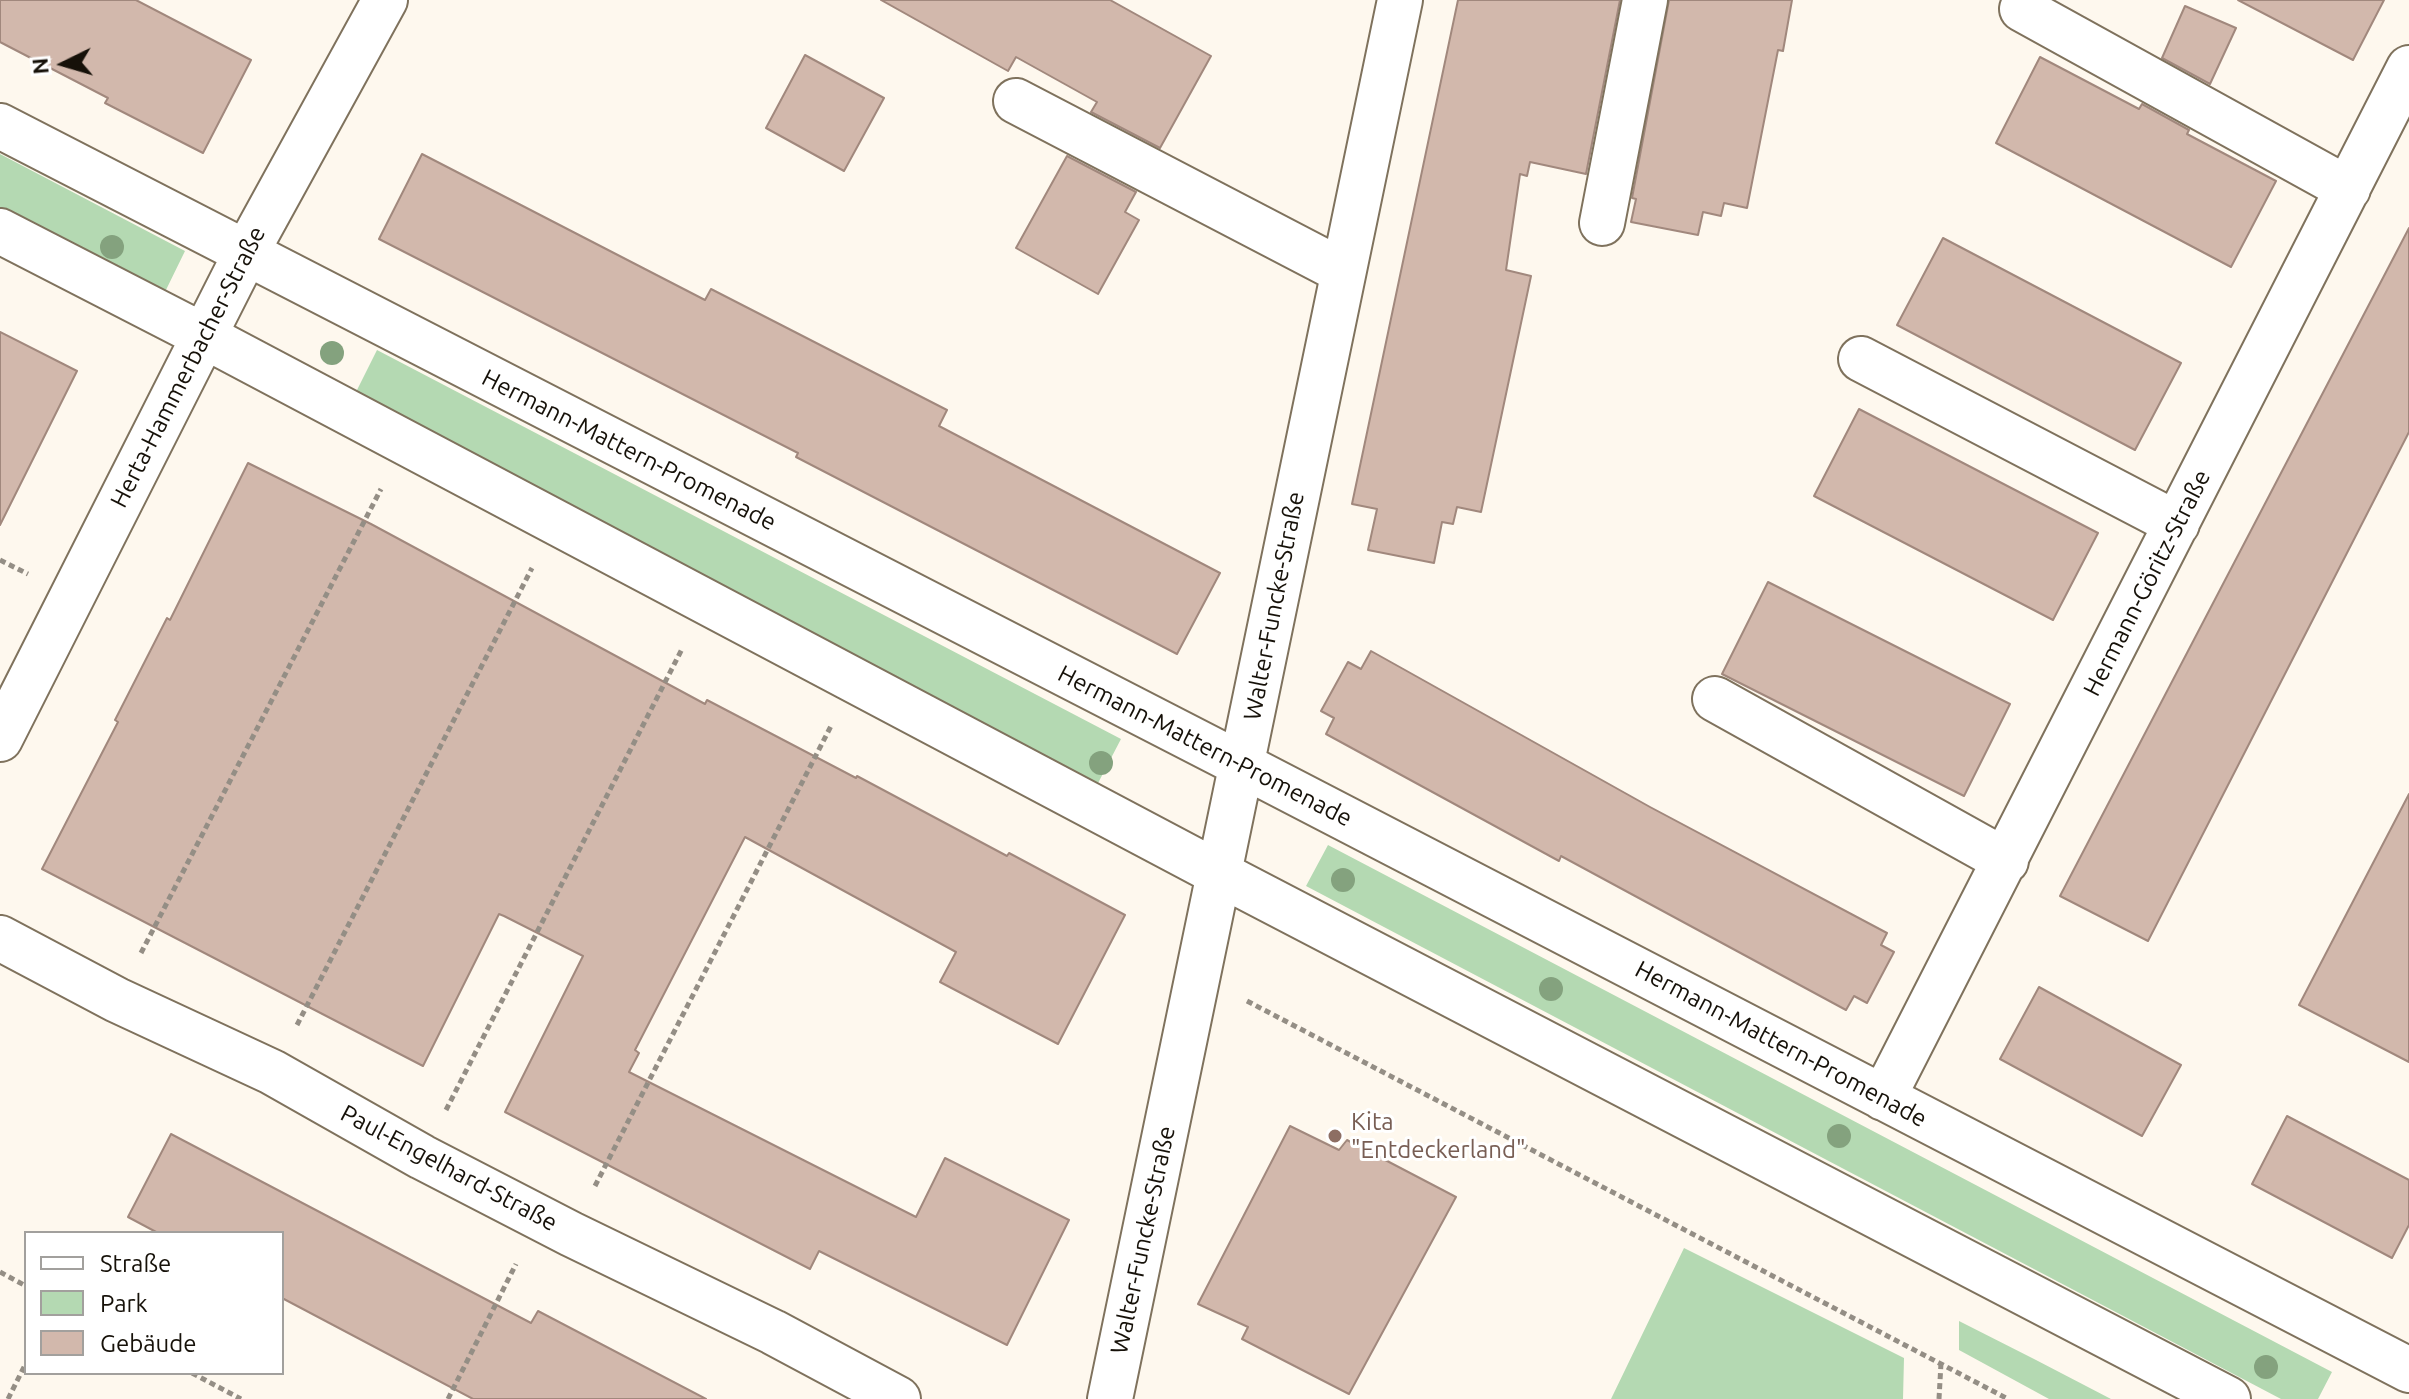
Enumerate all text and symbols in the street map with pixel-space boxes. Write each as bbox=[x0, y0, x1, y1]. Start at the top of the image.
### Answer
north arrow bbox=[24, 24, 104, 104]
text: N bbox=[26, 57, 53, 75]
street label: Herta-Hammerbacher-Straße bbox=[104, 222, 272, 512]
street label: Hermann-Mattern-Promenade bbox=[477, 363, 781, 537]
street label: Hermann-Göritz-Straße bbox=[2077, 465, 2217, 701]
street label: Walter-Funcke-Straße bbox=[1238, 489, 1310, 723]
street label: Hermann-Mattern-Promenade bbox=[1053, 659, 1357, 833]
street label: Hermann-Mattern-Promenade bbox=[1630, 955, 1932, 1133]
street label: Paul-Engelhard-Straße bbox=[336, 1099, 562, 1237]
place label: Kita "Entdeckerland" bbox=[1351, 1108, 1526, 1164]
street label: Walter-Funcke-Straße bbox=[1105, 1123, 1181, 1357]
marker: Kita "Entdeckerland" bbox=[1326, 1127, 1344, 1145]
legend bbox=[24, 1231, 284, 1375]
text: Straße bbox=[100, 1250, 171, 1277]
text: Park bbox=[100, 1290, 148, 1317]
text: Gebäude bbox=[100, 1330, 197, 1357]

